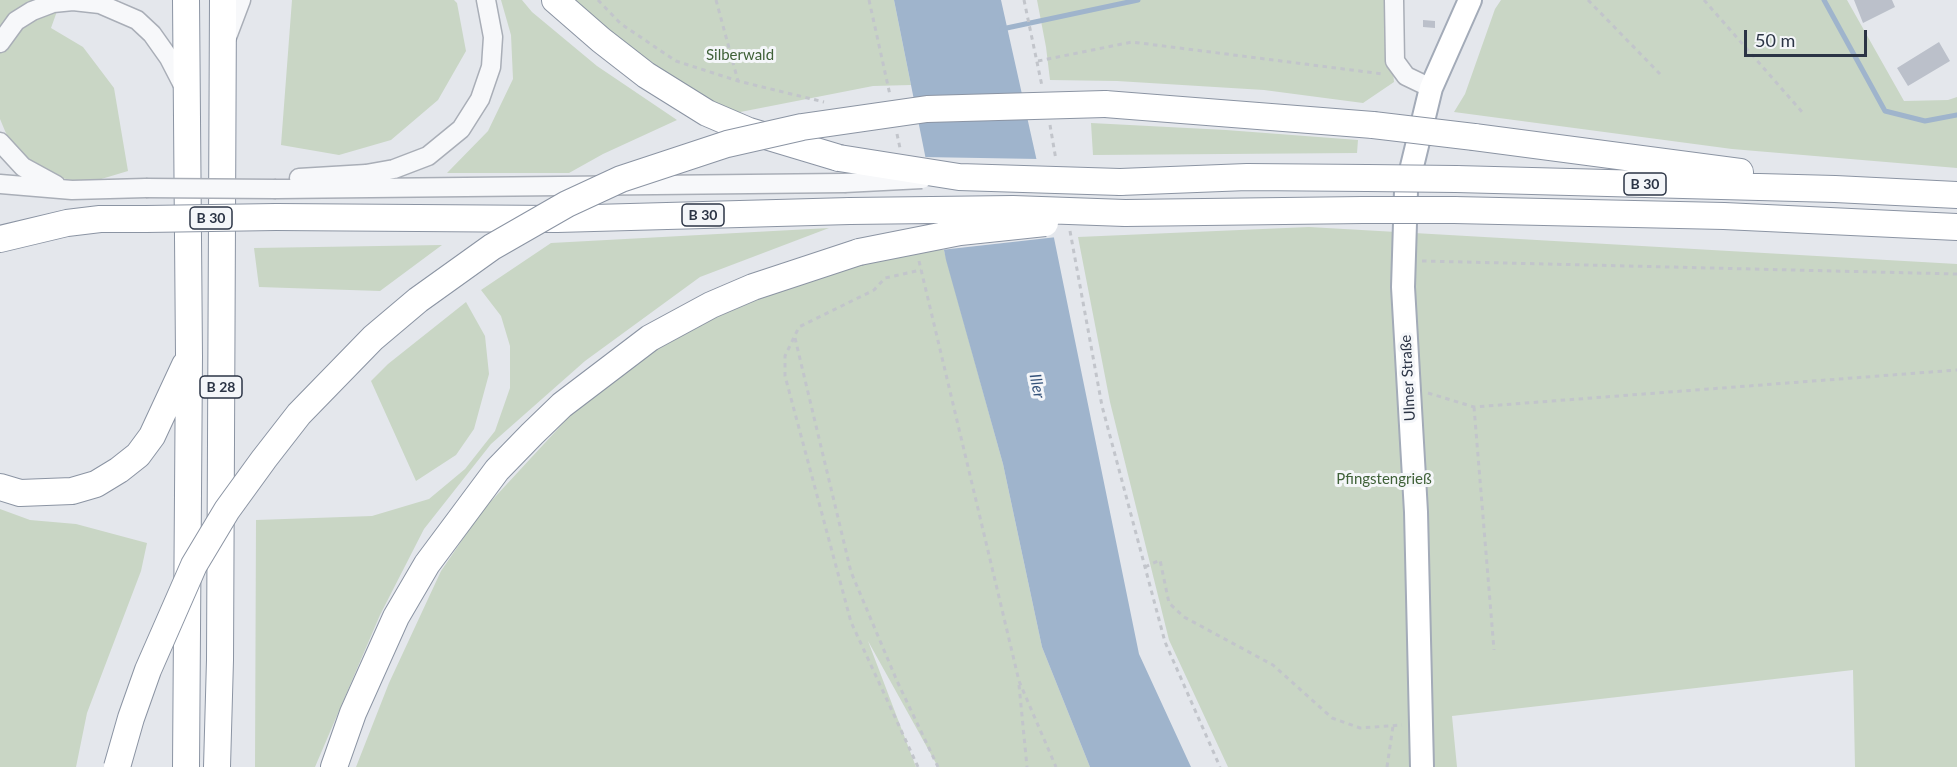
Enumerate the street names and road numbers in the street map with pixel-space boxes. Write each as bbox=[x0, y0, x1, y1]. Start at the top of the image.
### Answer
road number: B 30 bbox=[1624, 173, 1666, 195]
road number: B 30 bbox=[682, 204, 724, 226]
road number: B 30 bbox=[190, 207, 232, 229]
street label: Ulmer Straße bbox=[1397, 334, 1419, 422]
road number: B 28 bbox=[200, 376, 242, 398]

